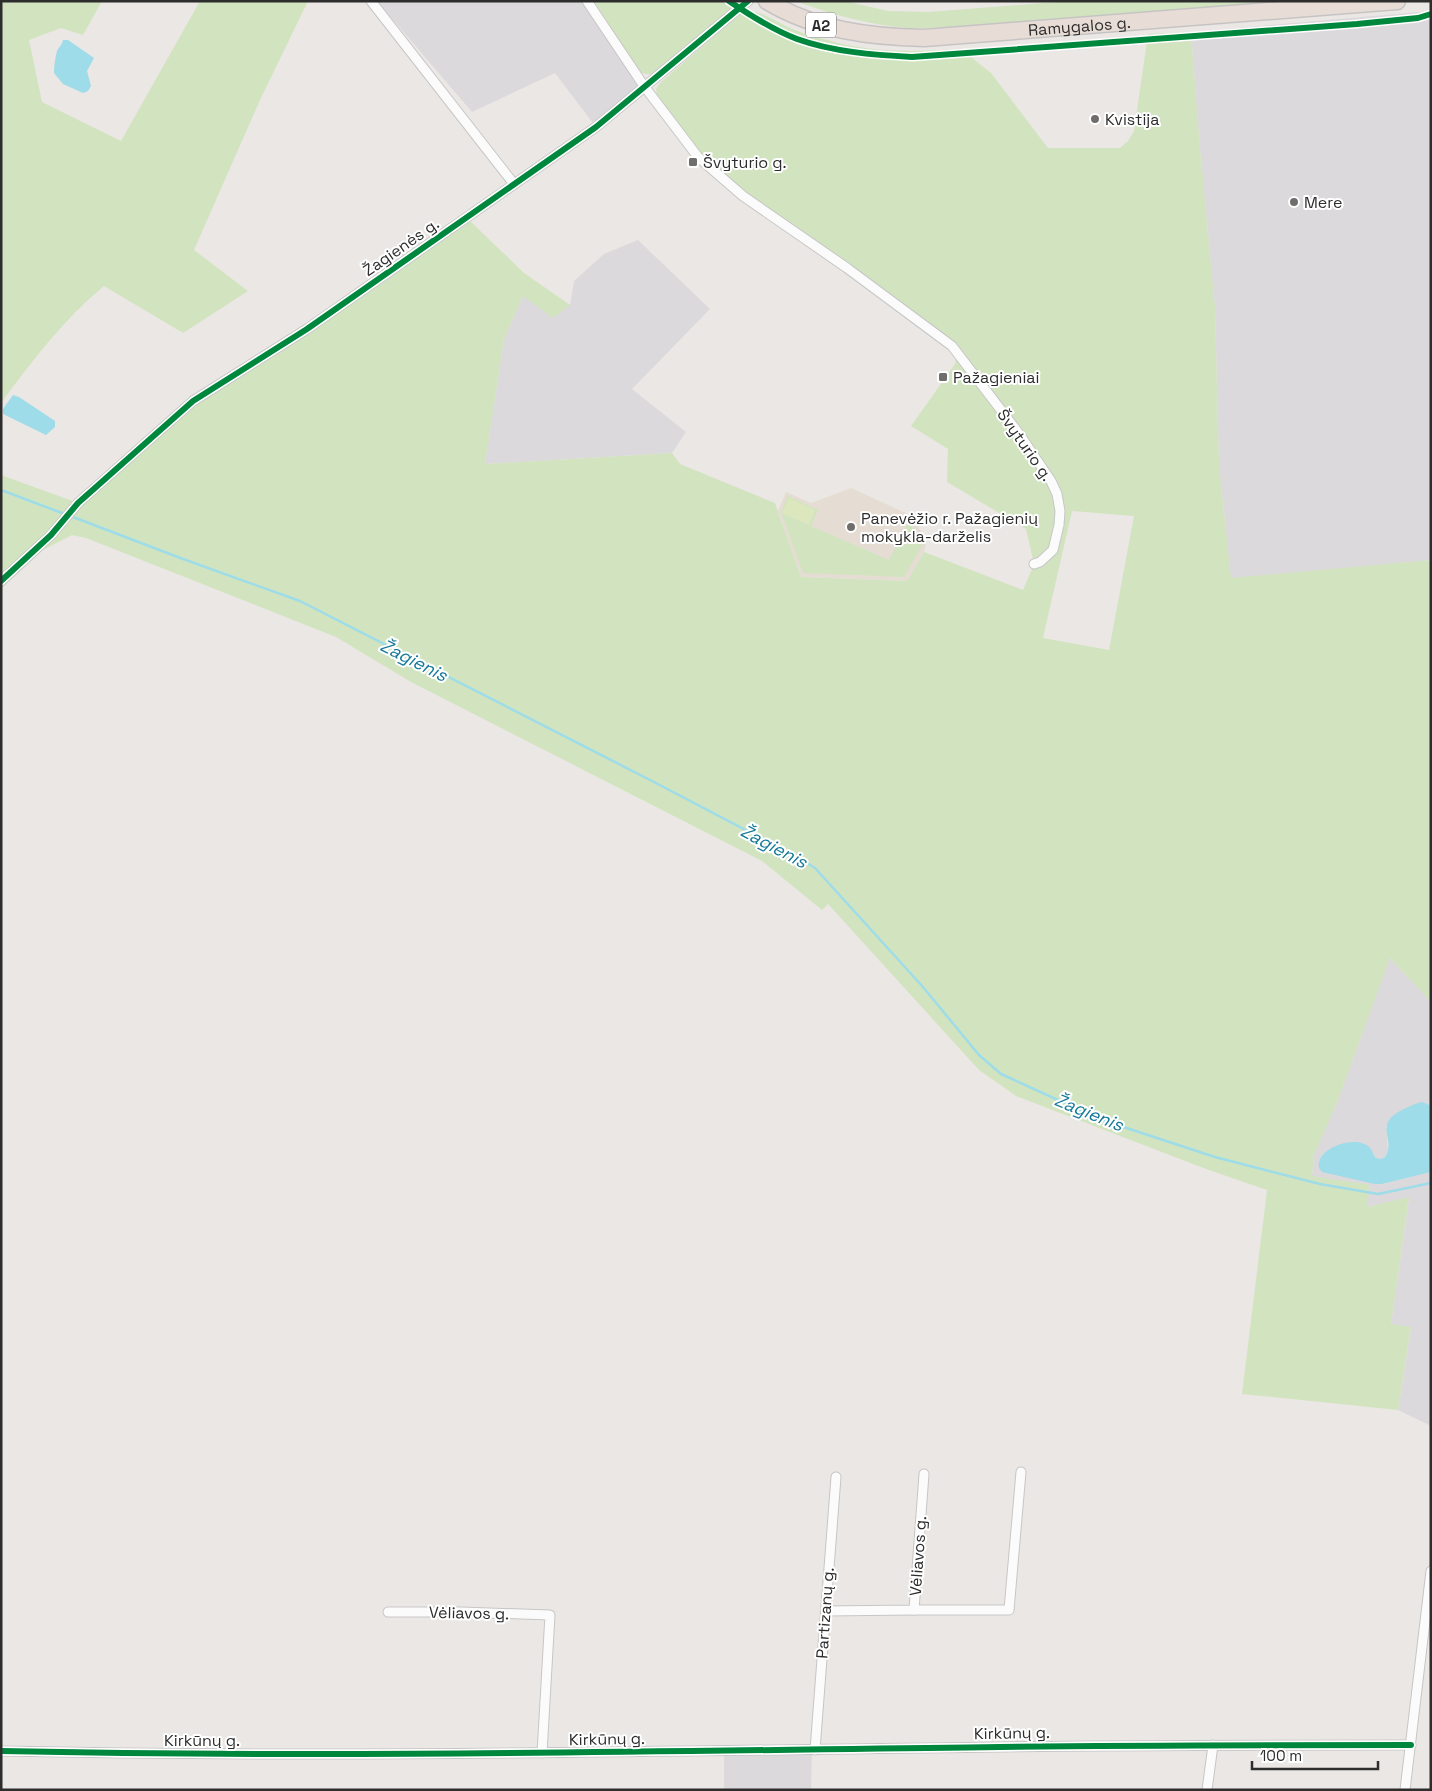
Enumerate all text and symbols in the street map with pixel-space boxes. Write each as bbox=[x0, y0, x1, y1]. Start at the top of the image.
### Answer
street label: Ramygalos g. bbox=[1027, 11, 1131, 40]
road number: A2 bbox=[806, 12, 836, 38]
place label: Kvistija bbox=[1105, 109, 1160, 130]
marker: Kvistija bbox=[1089, 113, 1101, 125]
place label: Švyturio g. bbox=[703, 152, 787, 173]
marker: Švyturio g. bbox=[687, 156, 699, 168]
place label: Mere bbox=[1304, 192, 1343, 213]
marker: Mere bbox=[1288, 196, 1300, 208]
street label: Žagienės g. bbox=[359, 213, 443, 281]
place label: Pažagieniai bbox=[953, 367, 1039, 388]
marker: Pažagieniai bbox=[937, 371, 949, 383]
street label: Švyturio g. bbox=[992, 405, 1058, 485]
place label: Panevėžio r. Pažagienių mokykla-darželis bbox=[861, 508, 1038, 547]
marker: Panevėžio r. Pažagienių mokykla-darželis bbox=[845, 521, 857, 533]
water label: Žagienis bbox=[377, 633, 452, 687]
water label: Žagienis bbox=[737, 819, 812, 873]
water label: Žagienis bbox=[1051, 1088, 1127, 1136]
street label: Vėliavos g. bbox=[905, 1515, 931, 1597]
street label: Partizanų g. bbox=[811, 1567, 839, 1659]
street label: Vėliavos g. bbox=[429, 1602, 509, 1624]
street label: Kirkūnų g. bbox=[974, 1722, 1050, 1744]
street label: Kirkūnų g. bbox=[569, 1728, 645, 1750]
street label: Kirkūnų g. bbox=[164, 1730, 240, 1751]
scale bar bbox=[1252, 1738, 1378, 1770]
text: 100 m bbox=[1260, 1746, 1302, 1765]

